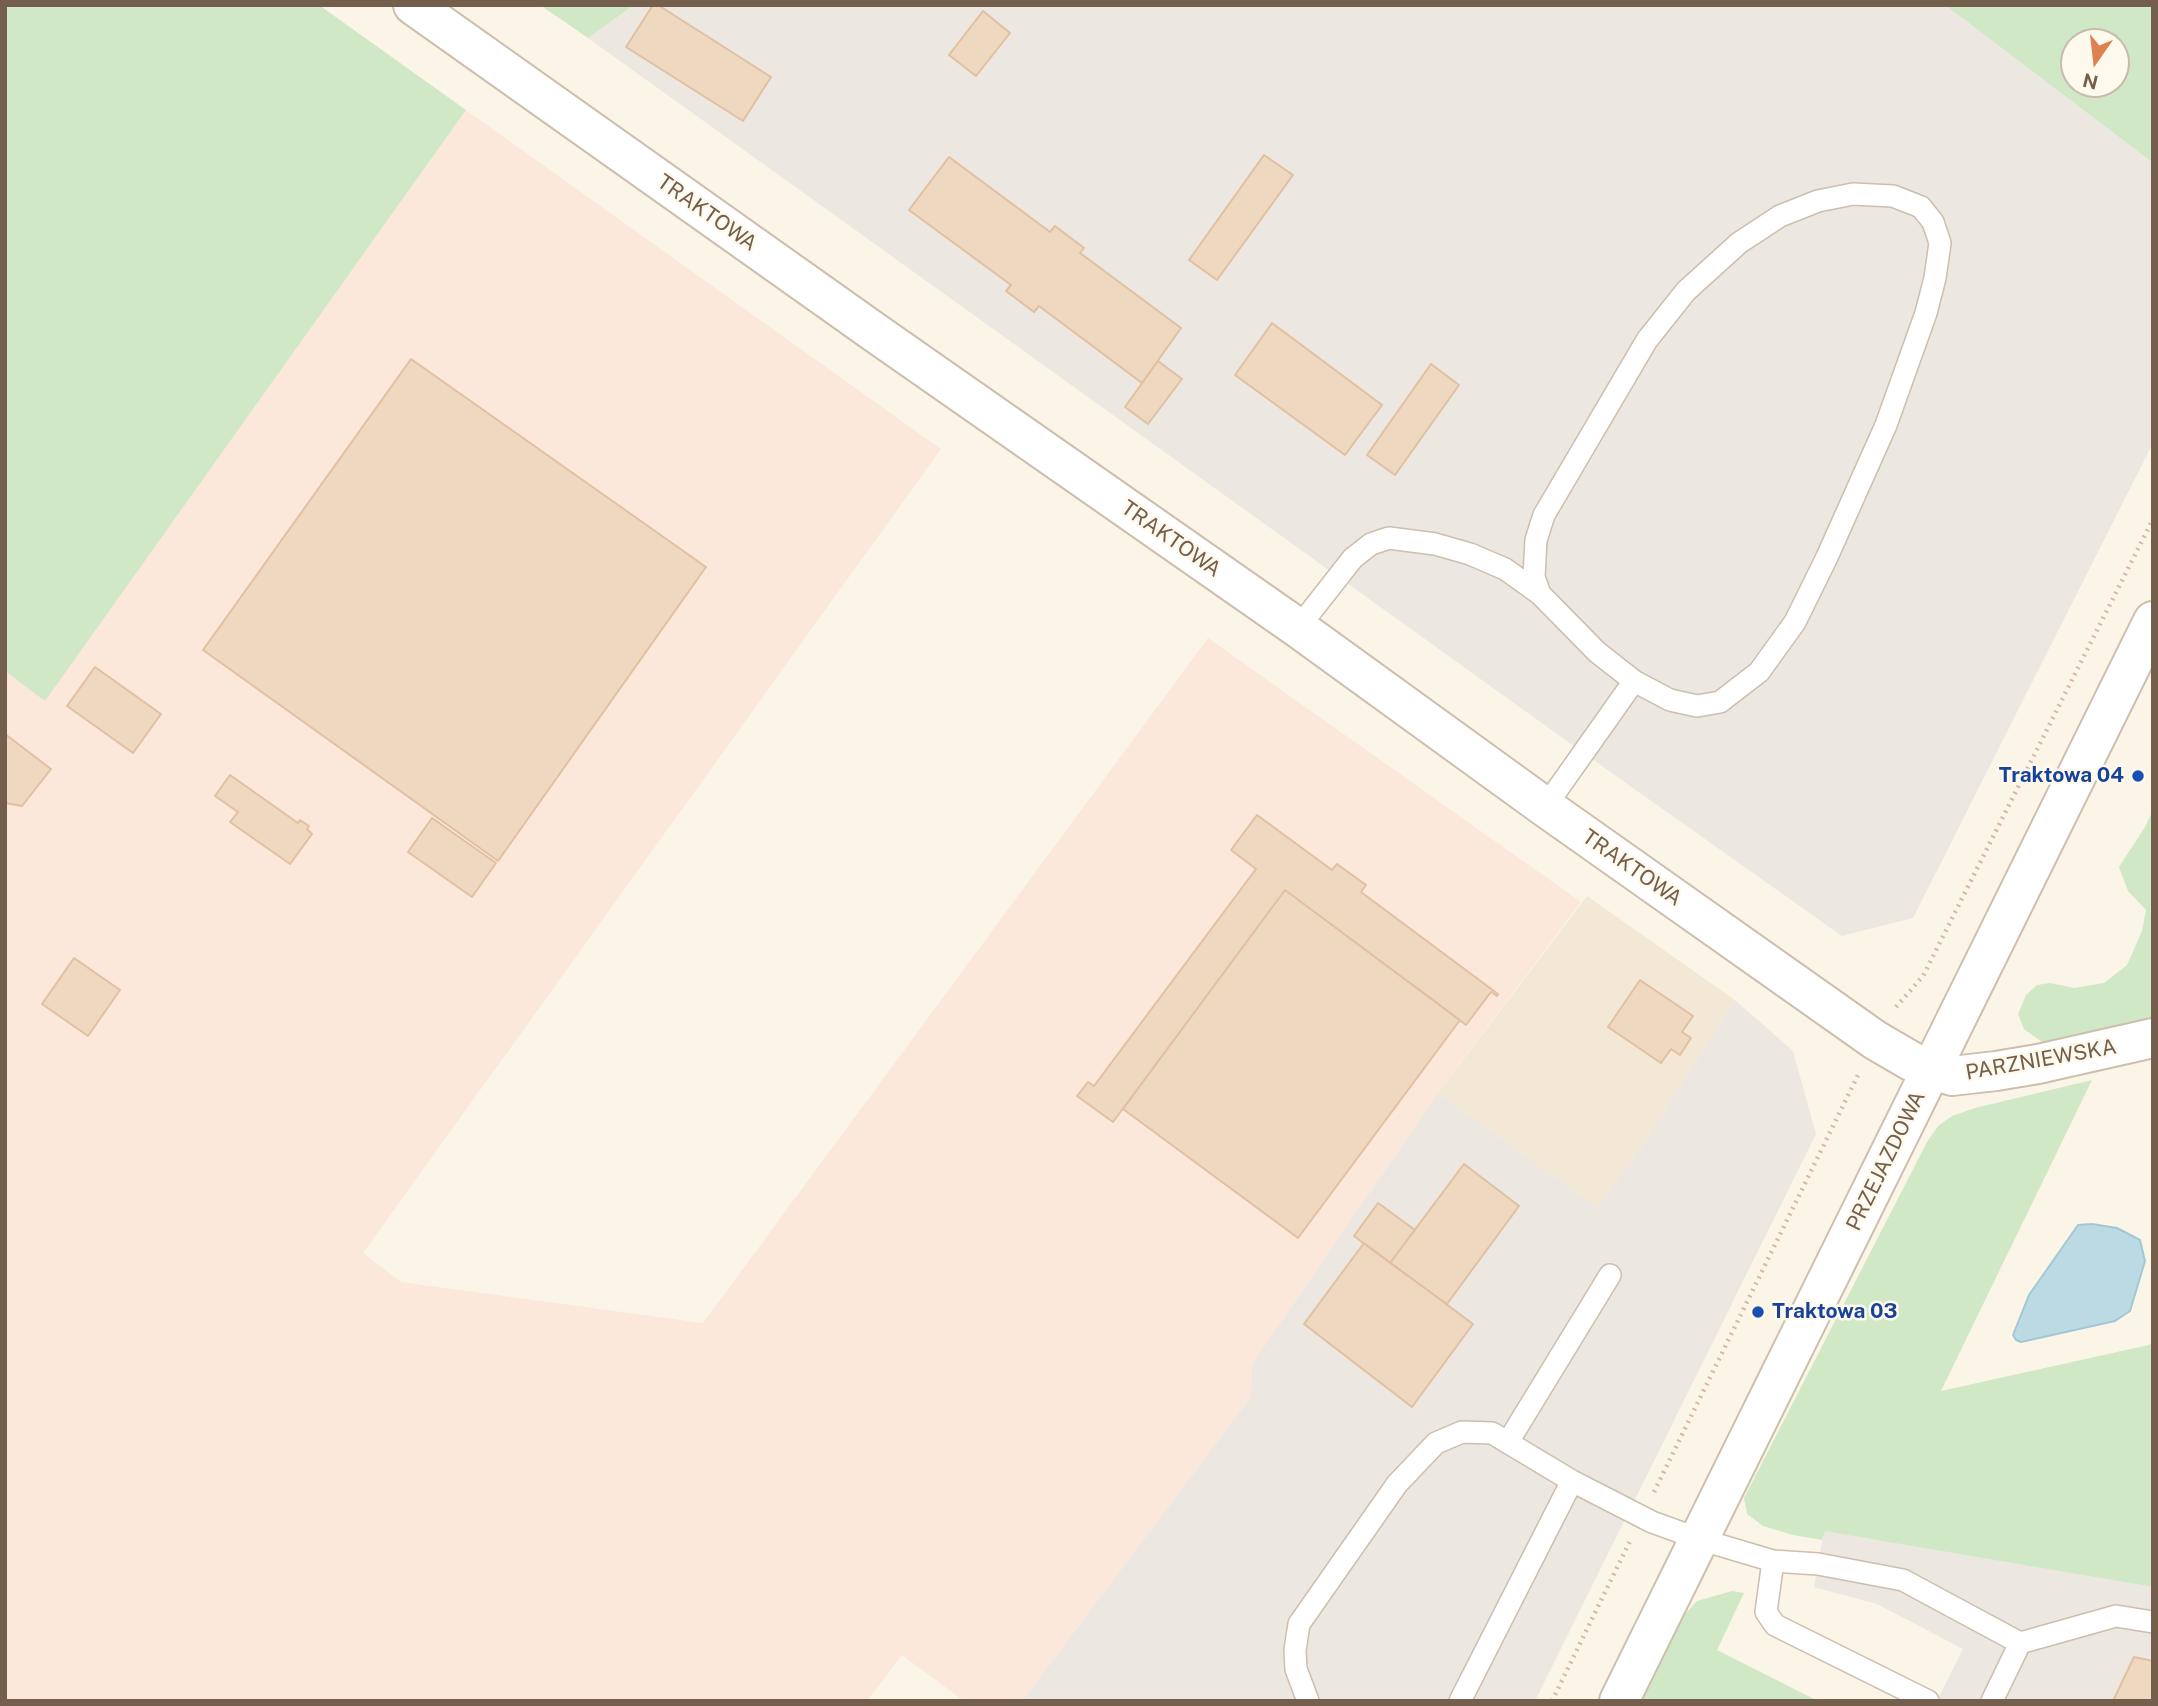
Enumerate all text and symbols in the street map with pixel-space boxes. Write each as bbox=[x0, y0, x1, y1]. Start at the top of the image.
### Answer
north arrow bbox=[2060, 28, 2130, 98]
text: N bbox=[2081, 69, 2100, 94]
street label: TRAKTOWA bbox=[652, 169, 762, 257]
street label: TRAKTOWA bbox=[1116, 495, 1226, 583]
place label: Traktowa 04 bbox=[1999, 763, 2124, 789]
marker: Traktowa 04 bbox=[2130, 768, 2146, 784]
street label: TRAKTOWA bbox=[1577, 824, 1687, 912]
street label: PARZNIEWSKA bbox=[1964, 1034, 2118, 1086]
street label: PRZEJAZDOWA bbox=[1841, 1087, 1931, 1235]
place label: Traktowa 03 bbox=[1772, 1299, 1898, 1325]
marker: Traktowa 03 bbox=[1750, 1304, 1766, 1320]

